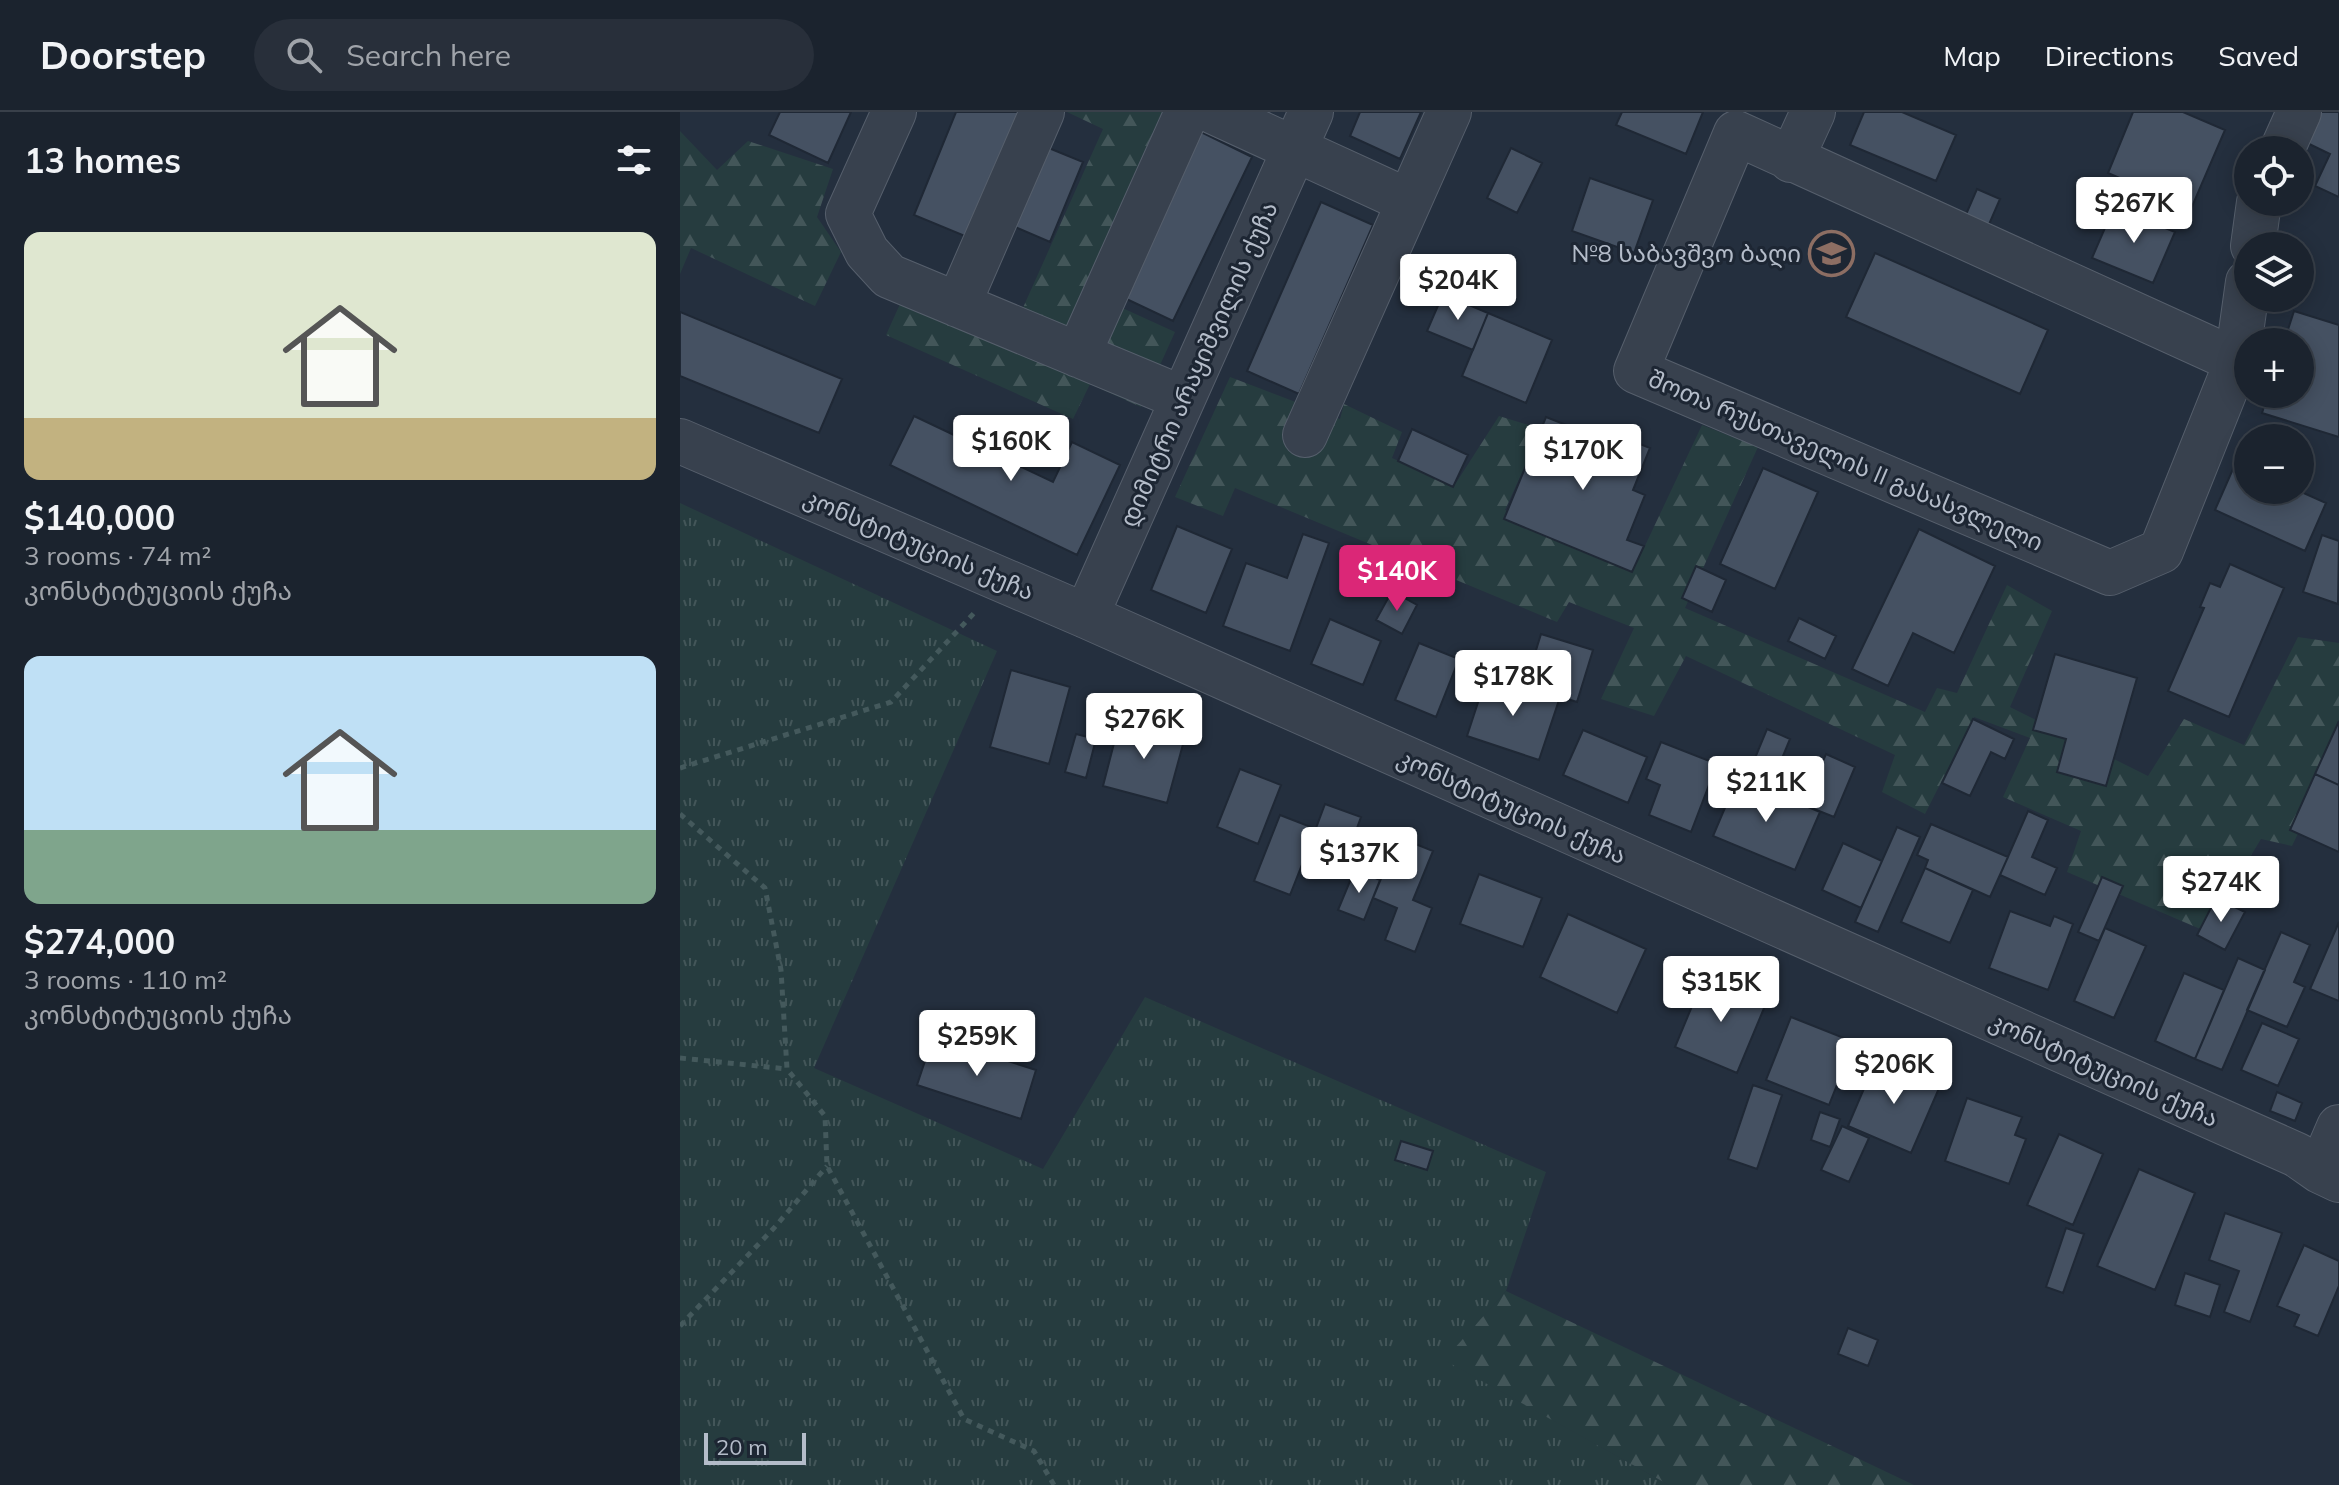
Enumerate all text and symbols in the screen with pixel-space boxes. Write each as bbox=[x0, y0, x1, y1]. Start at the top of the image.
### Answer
search box bbox=[254, 19, 814, 91]
text: Doorstep bbox=[40, 31, 206, 79]
icon: search bbox=[282, 33, 326, 77]
text: Search here bbox=[346, 36, 511, 74]
text: Map bbox=[1943, 38, 2001, 73]
text: Directions bbox=[2045, 38, 2174, 73]
text: Saved bbox=[2218, 38, 2299, 73]
map controls bbox=[2234, 136, 2314, 504]
button: locate bbox=[2234, 136, 2314, 216]
icon: filters bbox=[612, 138, 656, 182]
text: 13 homes bbox=[24, 139, 181, 182]
pin: $267K bbox=[2078, 177, 2190, 245]
text: $267K bbox=[2094, 186, 2174, 219]
street label: დიმიტრი არაყიშვილის ქუჩა bbox=[1113, 197, 1283, 531]
school or university icon: №8 საბავშვო ბაღი bbox=[1808, 229, 1856, 277]
button: layers bbox=[2234, 232, 2314, 312]
place label: №8 საბავშვო ბაღი bbox=[1572, 238, 1801, 269]
pin: $204K bbox=[1402, 254, 1514, 322]
text: $204K bbox=[1418, 263, 1498, 296]
icon: home bbox=[268, 284, 412, 428]
button: + bbox=[2234, 328, 2314, 408]
street label: შოთა რუსთაველის II გასასვლელი bbox=[1644, 363, 2048, 557]
pin: $160K bbox=[955, 415, 1067, 483]
text: $160K bbox=[971, 424, 1051, 457]
pin: $170K bbox=[1527, 424, 1639, 492]
button: − bbox=[2234, 424, 2314, 504]
text: $170K bbox=[1543, 433, 1623, 466]
street label: კონსტიტუციის ქუჩა bbox=[799, 482, 1039, 606]
text: $140,000 bbox=[24, 496, 175, 539]
text: 3 rooms · 74 m² bbox=[24, 539, 211, 572]
pin: $140K bbox=[1341, 545, 1453, 613]
text: $140K bbox=[1357, 554, 1437, 587]
text: კონსტიტუციის ქუჩა bbox=[24, 574, 292, 607]
pin: $178K bbox=[1457, 650, 1569, 718]
text: $178K bbox=[1473, 659, 1553, 692]
pin: $276K bbox=[1088, 693, 1200, 761]
text: $276K bbox=[1104, 702, 1184, 735]
icon: home bbox=[268, 708, 412, 852]
street label: კონსტიტუციის ქუჩა bbox=[1393, 742, 1631, 870]
pin: $211K bbox=[1710, 756, 1822, 824]
text: $211K bbox=[1726, 765, 1806, 798]
pin: $137K bbox=[1303, 827, 1415, 895]
text: $137K bbox=[1319, 836, 1399, 869]
pin: $274K bbox=[2165, 856, 2277, 924]
text: $274K bbox=[2181, 865, 2261, 898]
text: $274,000 bbox=[24, 920, 175, 963]
pin: $315K bbox=[1665, 956, 1777, 1024]
text: 3 rooms · 110 m² bbox=[24, 963, 227, 996]
text: $315K bbox=[1681, 965, 1761, 998]
text: კონსტიტუციის ქუჩა bbox=[24, 998, 292, 1031]
street label: კონსტიტუციის ქუჩა bbox=[1985, 1005, 2223, 1133]
pin: $259K bbox=[921, 1010, 1033, 1078]
text: $259K bbox=[937, 1019, 1017, 1052]
pin: $206K bbox=[1838, 1038, 1950, 1106]
text: $206K bbox=[1854, 1047, 1934, 1080]
scale bar bbox=[704, 1429, 806, 1465]
text: 20 m bbox=[716, 1433, 767, 1461]

